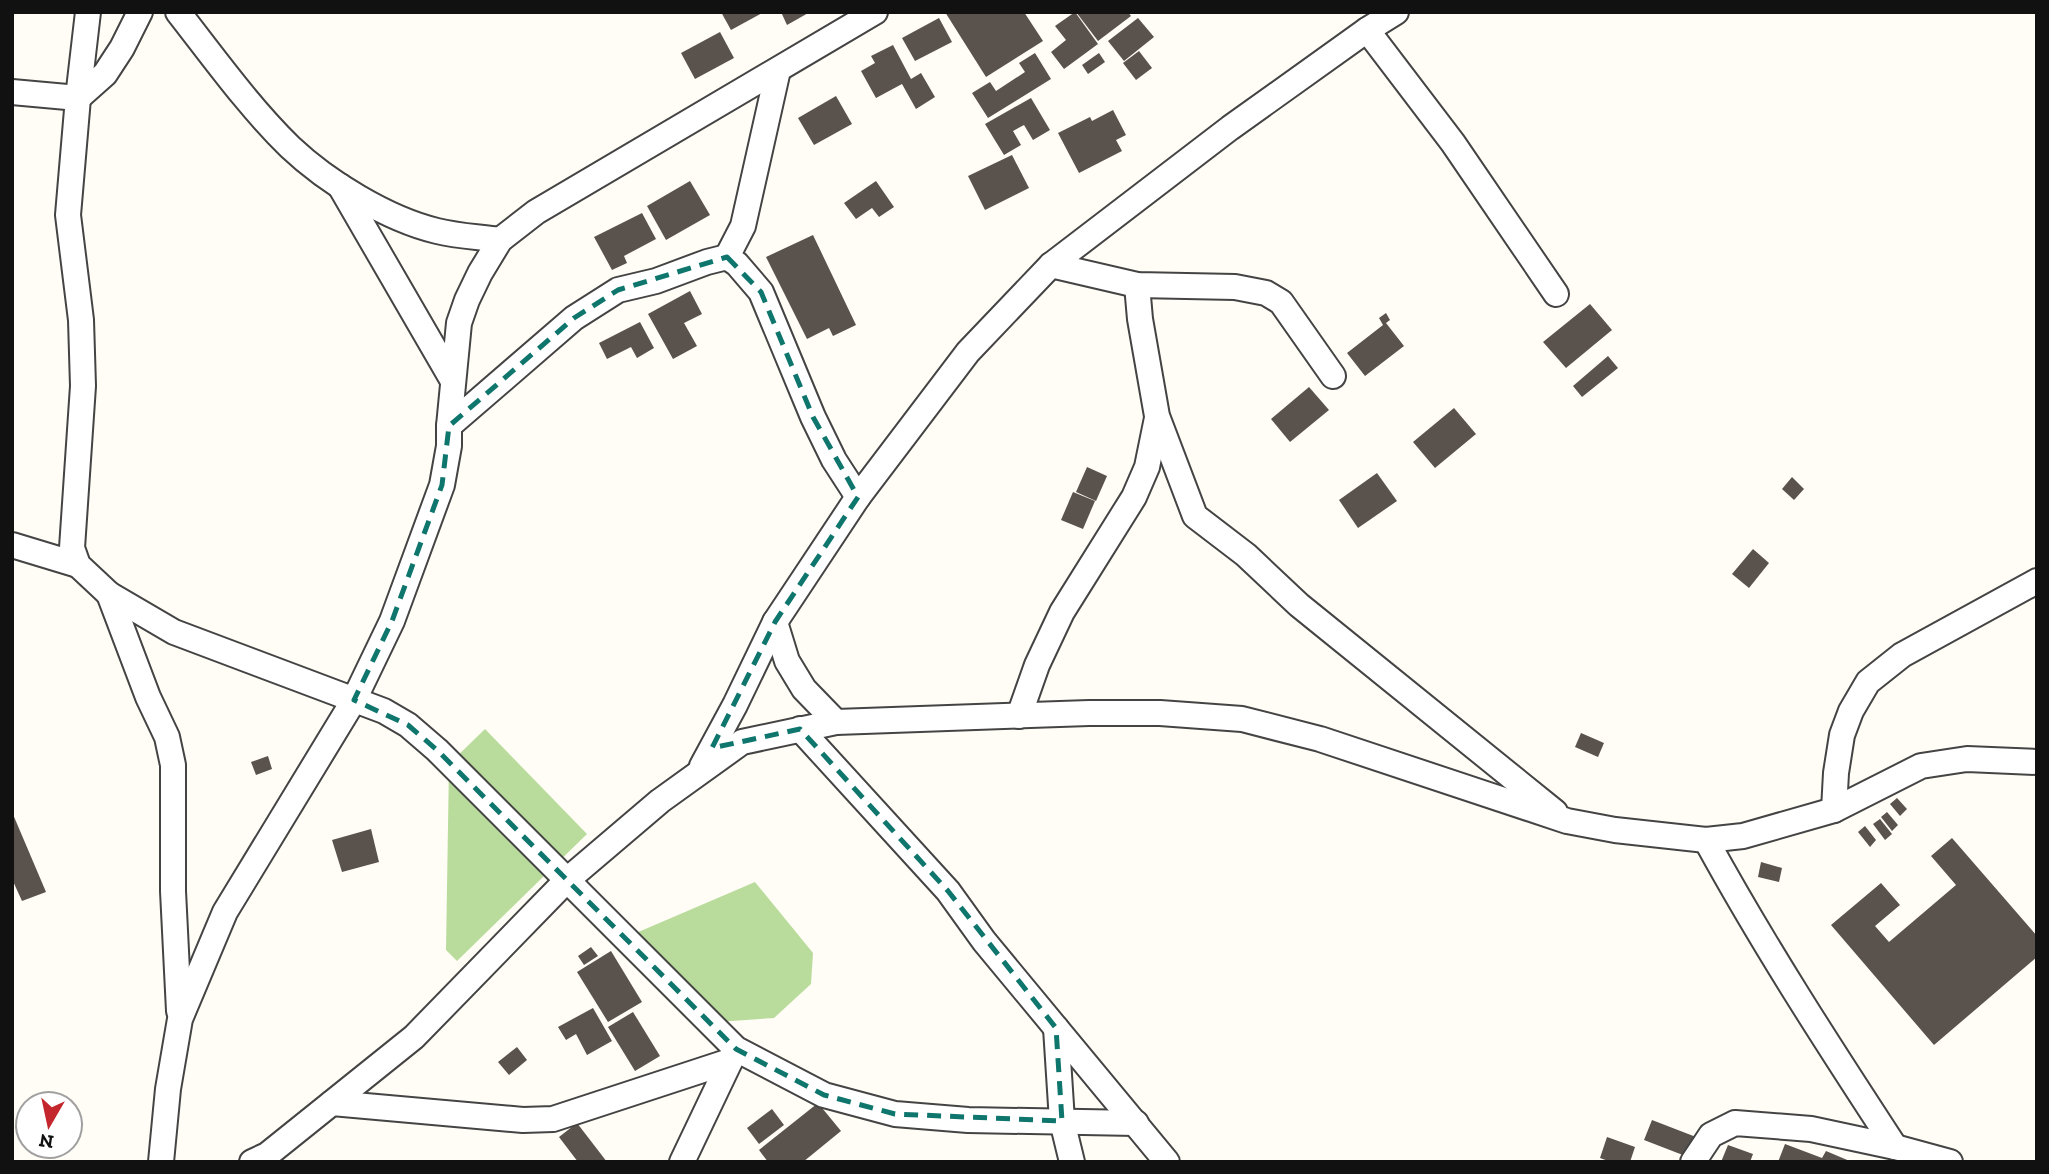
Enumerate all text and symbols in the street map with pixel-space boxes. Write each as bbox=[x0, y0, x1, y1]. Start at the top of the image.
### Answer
north arrow bbox=[14, 1090, 84, 1160]
text: N bbox=[37, 1129, 55, 1154]

